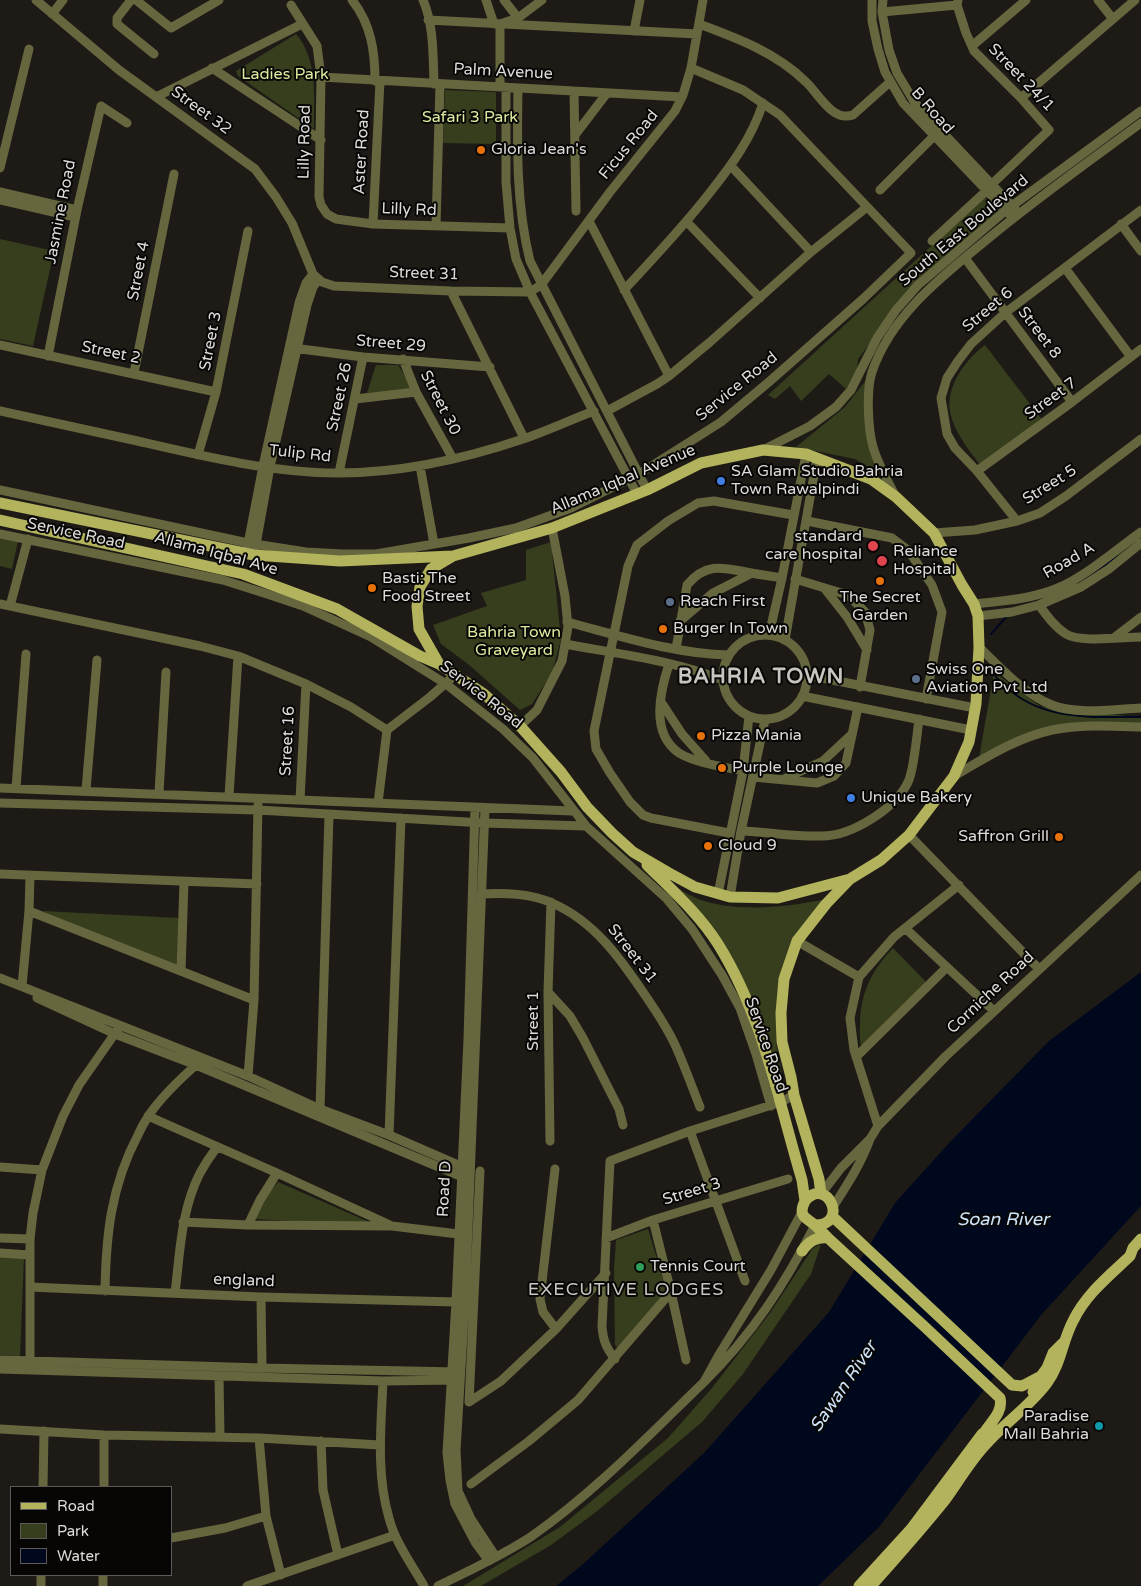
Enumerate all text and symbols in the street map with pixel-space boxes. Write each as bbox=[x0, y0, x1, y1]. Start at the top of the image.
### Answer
street label: Street 24/1 bbox=[984, 40, 1058, 116]
street label: Palm Avenue bbox=[453, 60, 553, 84]
park label: Ladies Park bbox=[241, 65, 329, 85]
street label: Street 32 bbox=[167, 83, 235, 139]
street label: B Road bbox=[907, 84, 957, 138]
street label: Lilly Road bbox=[295, 105, 315, 179]
street label: Ficus Road bbox=[595, 106, 663, 184]
park label: Safari 3 Park bbox=[422, 108, 518, 128]
street label: Aster Road bbox=[350, 109, 374, 195]
place label: Gloria Jean's bbox=[491, 140, 587, 160]
marker: Gloria Jean's bbox=[475, 144, 487, 156]
street label: Jasmine Road bbox=[41, 158, 81, 266]
street label: South East Boulevard bbox=[895, 171, 1033, 291]
street label: Lilly Rd bbox=[381, 199, 437, 221]
street label: Street 4 bbox=[124, 240, 154, 302]
street label: Street 31 bbox=[389, 263, 459, 285]
street label: Street 6 bbox=[959, 283, 1017, 337]
street label: Street 8 bbox=[1013, 303, 1065, 363]
street label: Street 3 bbox=[196, 310, 226, 372]
street label: Street 29 bbox=[355, 331, 427, 357]
street label: Street 2 bbox=[80, 337, 142, 369]
street label: Service Road bbox=[692, 348, 782, 426]
street label: Street 26 bbox=[323, 361, 357, 433]
street label: Street 30 bbox=[416, 367, 464, 439]
street label: Street 7 bbox=[1021, 374, 1081, 424]
street label: Tulip Rd bbox=[268, 441, 332, 467]
street label: Allama Iqbal Avenue bbox=[548, 441, 698, 519]
street label: Street 5 bbox=[1019, 461, 1081, 509]
place label: SA Glam Studio Bahria Town Rawalpindi bbox=[731, 462, 903, 500]
marker: SA Glam Studio Bahria Town Rawalpindi bbox=[715, 475, 727, 487]
street label: Service Road bbox=[25, 514, 127, 554]
place label: standard care hospital bbox=[765, 527, 862, 565]
street label: Allama Iqbal Ave bbox=[152, 528, 280, 580]
marker: standard care hospital bbox=[866, 539, 880, 553]
street label: Road A bbox=[1040, 539, 1098, 583]
place label: Reliance Hospital bbox=[893, 542, 958, 580]
marker: Reliance Hospital bbox=[875, 554, 889, 568]
place label: Basti: The Food Street bbox=[382, 569, 471, 607]
marker: The Secret Garden bbox=[874, 575, 886, 587]
marker: Basti: The Food Street bbox=[366, 582, 378, 594]
place label: The Secret Garden bbox=[839, 588, 921, 626]
place label: Reach First bbox=[680, 592, 765, 612]
marker: Reach First bbox=[664, 596, 676, 608]
place label: Burger In Town bbox=[673, 619, 788, 639]
park label: Bahria Town Graveyard bbox=[467, 623, 561, 661]
marker: Burger In Town bbox=[657, 623, 669, 635]
street label: Service Road bbox=[436, 657, 526, 733]
place label: Swiss One Aviation Pvt Ltd bbox=[926, 660, 1048, 698]
district label: BAHRIA TOWN bbox=[676, 664, 846, 690]
marker: Swiss One Aviation Pvt Ltd bbox=[910, 673, 922, 685]
street label: Street 16 bbox=[277, 706, 299, 776]
place label: Pizza Mania bbox=[711, 726, 802, 746]
marker: Pizza Mania bbox=[695, 730, 707, 742]
place label: Purple Lounge bbox=[732, 758, 843, 778]
marker: Purple Lounge bbox=[716, 762, 728, 774]
place label: Unique Bakery bbox=[861, 788, 972, 808]
marker: Unique Bakery bbox=[845, 792, 857, 804]
place label: Saffron Grill bbox=[958, 827, 1049, 847]
marker: Saffron Grill bbox=[1053, 831, 1065, 843]
place label: Cloud 9 bbox=[718, 836, 777, 856]
marker: Cloud 9 bbox=[702, 840, 714, 852]
street label: Street 31 bbox=[603, 921, 661, 987]
street label: Corniche Road bbox=[943, 948, 1039, 1038]
street label: Street 1 bbox=[524, 991, 544, 1051]
street label: Service Road bbox=[741, 995, 791, 1095]
street label: Road D bbox=[434, 1160, 456, 1218]
street label: Street 3 bbox=[661, 1174, 723, 1210]
water label: Soan River bbox=[957, 1209, 1049, 1231]
place label: Tennis Court bbox=[650, 1257, 746, 1277]
marker: Tennis Court bbox=[634, 1261, 646, 1273]
street label: england bbox=[213, 1270, 275, 1292]
district label: EXECUTIVE LODGES bbox=[526, 1279, 726, 1301]
water label: Sawan River bbox=[806, 1338, 882, 1436]
place label: Paradise Mall Bahria bbox=[1003, 1407, 1089, 1445]
marker: Paradise Mall Bahria bbox=[1093, 1420, 1105, 1432]
legend bbox=[10, 1486, 172, 1576]
text: Road bbox=[57, 1497, 95, 1515]
text: Park bbox=[57, 1522, 89, 1540]
text: Water bbox=[57, 1547, 100, 1565]

